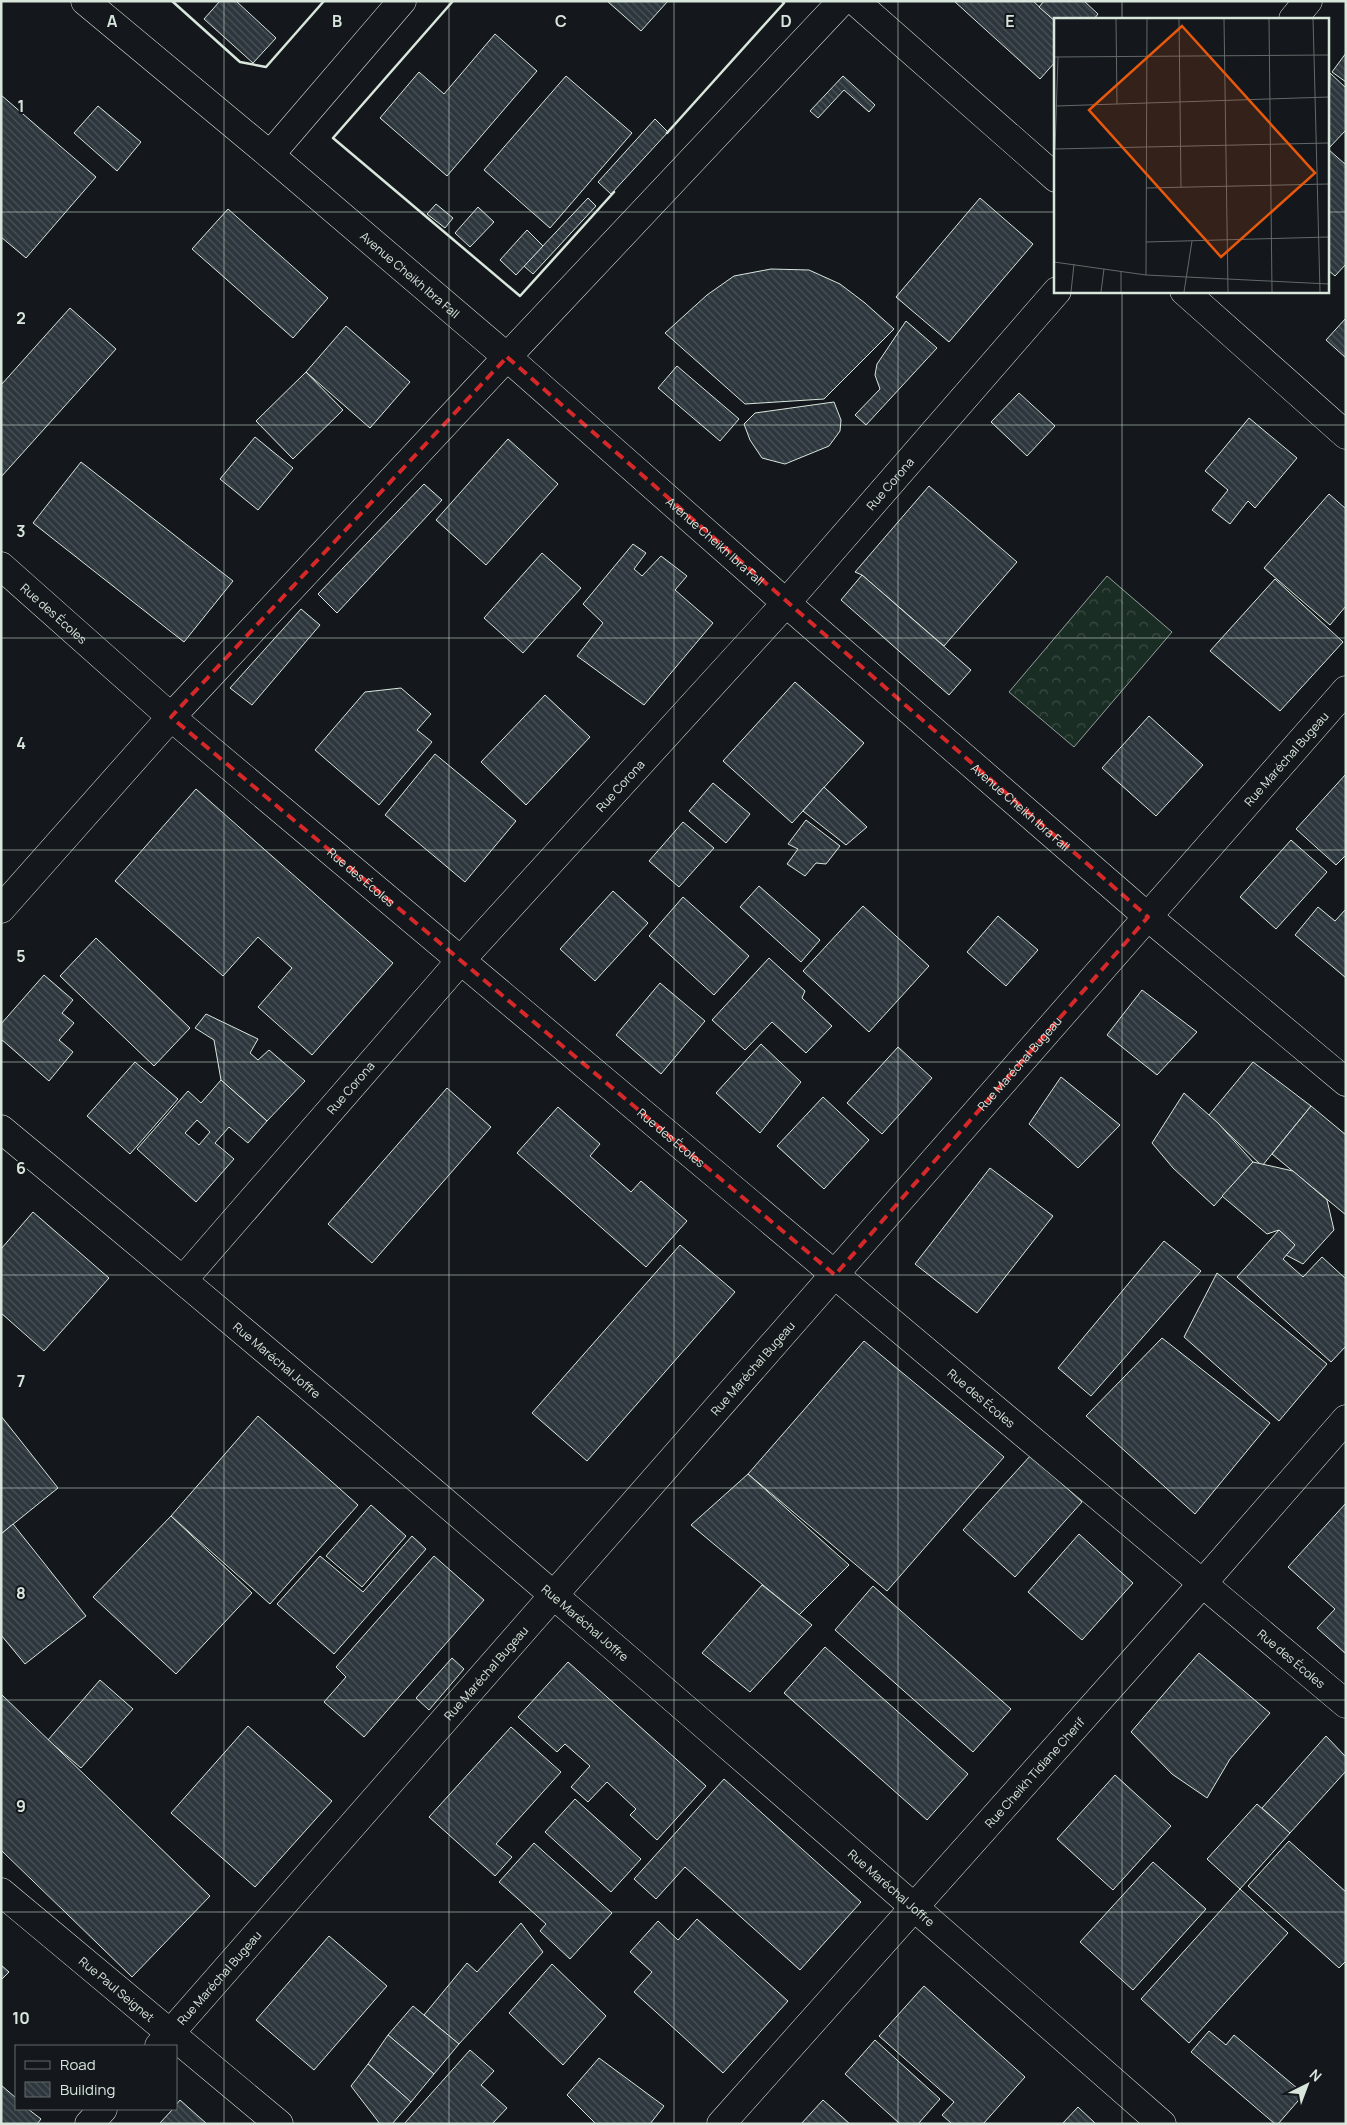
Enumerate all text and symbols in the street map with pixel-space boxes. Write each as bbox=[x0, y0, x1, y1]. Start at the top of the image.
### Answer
text: A bbox=[107, 10, 118, 32]
text: B bbox=[332, 10, 342, 32]
text: C bbox=[555, 10, 567, 32]
text: D bbox=[780, 10, 792, 32]
text: E bbox=[1005, 10, 1015, 32]
inset map bbox=[1054, 18, 1330, 292]
text: 1 bbox=[17, 95, 25, 117]
street label: Avenue Cheikh Ibra Fall bbox=[357, 227, 464, 322]
text: 2 bbox=[16, 307, 26, 329]
street label: Rue Corona bbox=[862, 453, 918, 514]
street label: Avenue Cheikh Ibra Fall bbox=[663, 493, 768, 589]
text: 3 bbox=[16, 520, 26, 542]
street label: Rue des Écoles bbox=[17, 579, 91, 647]
street label: Rue Maréchal Bugeau bbox=[1240, 708, 1332, 809]
text: 4 bbox=[16, 732, 26, 754]
street label: Rue Corona bbox=[592, 756, 648, 815]
street label: Avenue Cheikh Ibra Fall bbox=[968, 759, 1074, 854]
street label: Rue des Écoles bbox=[324, 844, 399, 910]
text: 5 bbox=[16, 945, 26, 967]
street label: Rue Maréchal Bugeau bbox=[973, 1012, 1065, 1114]
street label: Rue Corona bbox=[323, 1057, 378, 1118]
street label: Rue des Écoles bbox=[634, 1104, 709, 1171]
text: 6 bbox=[16, 1157, 26, 1179]
street label: Rue Maréchal Bugeau bbox=[706, 1317, 798, 1419]
street label: Rue Maréchal Joffre bbox=[230, 1318, 325, 1402]
street label: Rue des Écoles bbox=[944, 1365, 1019, 1431]
text: 7 bbox=[17, 1370, 25, 1392]
street label: Rue Maréchal Joffre bbox=[538, 1580, 633, 1665]
text: 8 bbox=[16, 1582, 26, 1604]
street label: Rue Maréchal Bugeau bbox=[440, 1622, 532, 1724]
street label: Rue des Écoles bbox=[1254, 1625, 1329, 1692]
street label: Rue Cheikh Tidiane Cherif bbox=[981, 1713, 1088, 1831]
text: 9 bbox=[16, 1795, 26, 1817]
street label: Rue Maréchal Joffre bbox=[845, 1845, 939, 1930]
street label: Rue Maréchal Bugeau bbox=[173, 1927, 265, 2028]
street label: Rue Paul Seignet bbox=[76, 1952, 158, 2025]
text: 10 bbox=[12, 2007, 30, 2029]
legend bbox=[15, 2045, 178, 2110]
text: Road bbox=[60, 2054, 96, 2075]
north arrow bbox=[1282, 2060, 1332, 2110]
text: N bbox=[1306, 2065, 1326, 2085]
text: Building bbox=[60, 2079, 115, 2100]

